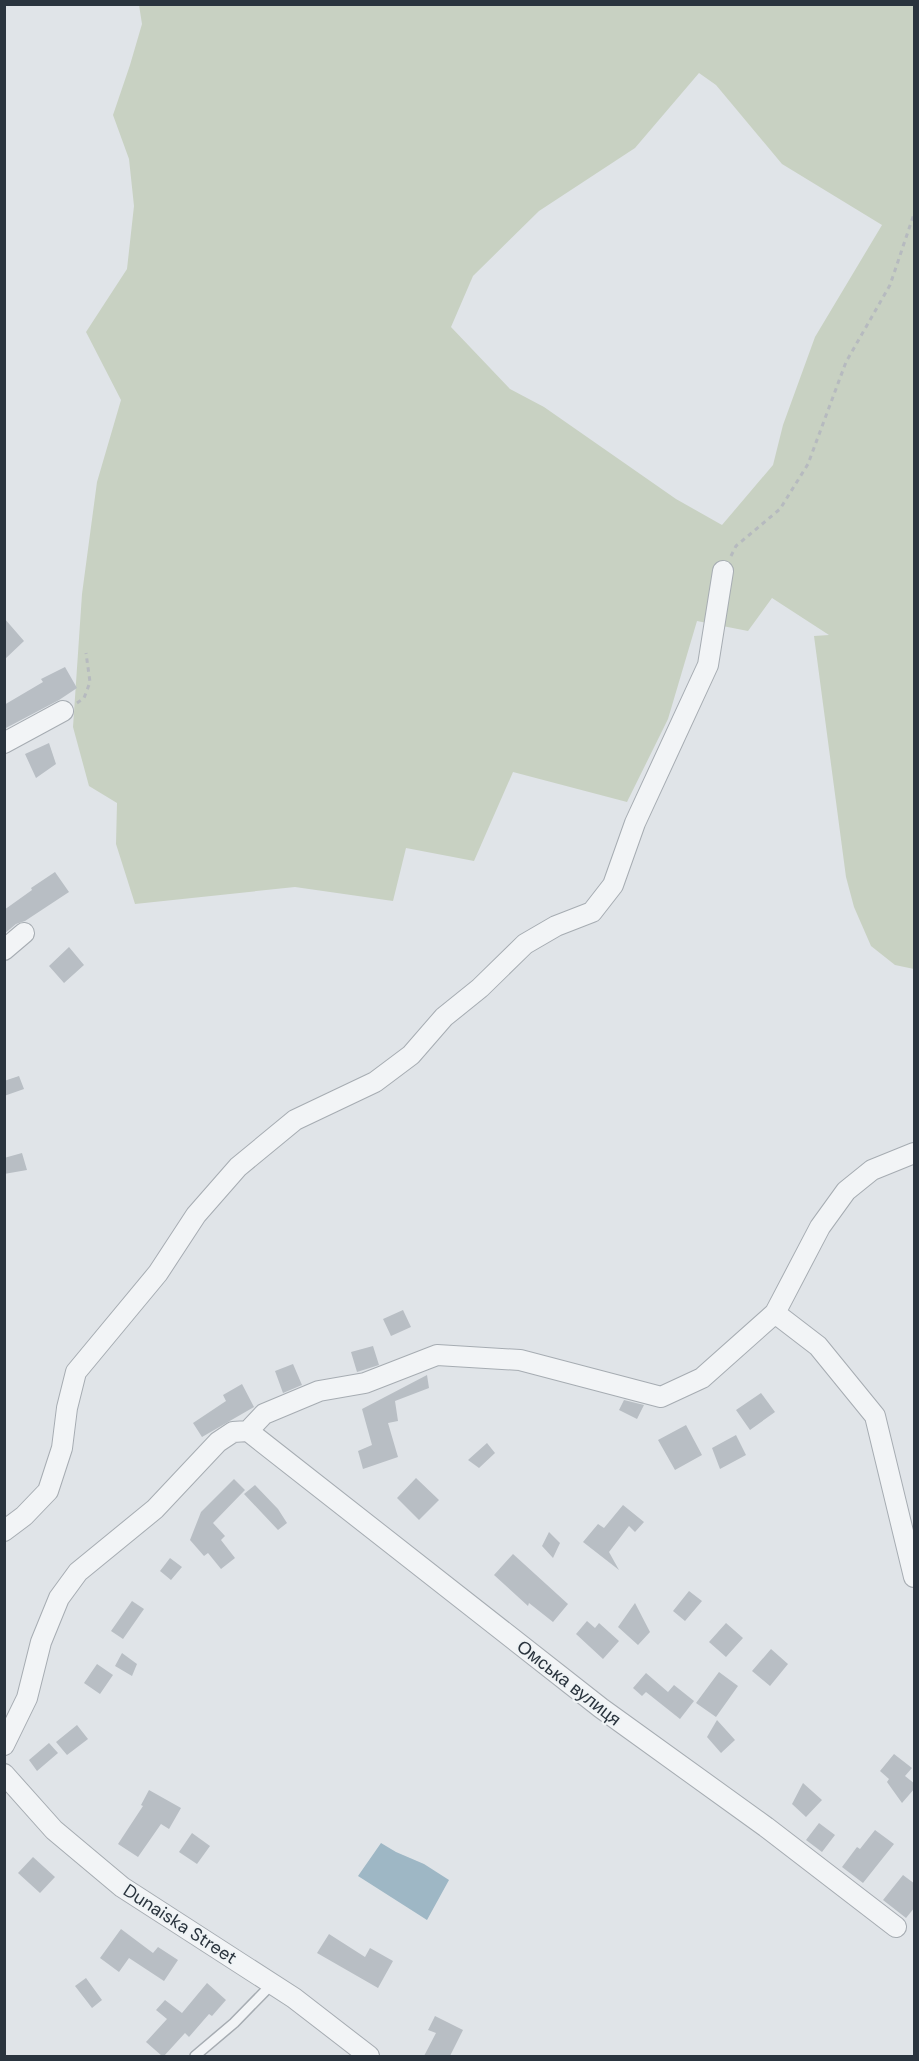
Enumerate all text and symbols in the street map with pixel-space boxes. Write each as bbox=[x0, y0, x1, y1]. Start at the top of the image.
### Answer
street label: Омська вулиця bbox=[512, 1635, 626, 1731]
street label: Dunaiska Street bbox=[119, 1878, 241, 1970]

